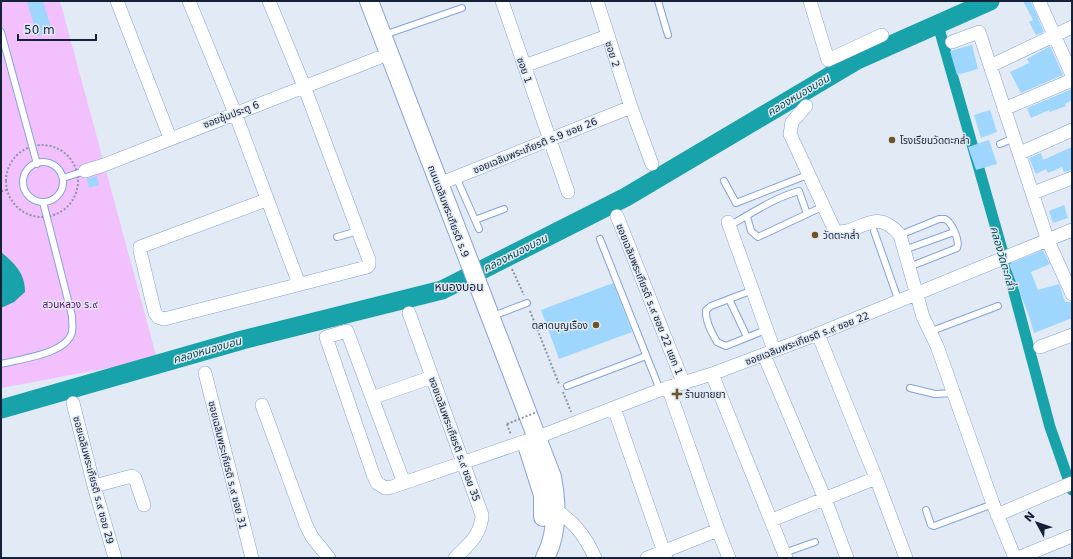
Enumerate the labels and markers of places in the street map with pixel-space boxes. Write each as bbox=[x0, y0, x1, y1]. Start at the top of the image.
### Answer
place label: โรงเรียนวัดตะกล่ำ bbox=[900, 133, 970, 146]
marker: โรงเรียนวัดตะกล่ำ bbox=[887, 135, 897, 145]
place label: วัดตะกล่ำ bbox=[823, 228, 860, 241]
marker: วัดตะกล่ำ bbox=[810, 230, 820, 240]
place label: ตลาดบุญเรือง bbox=[532, 320, 588, 332]
marker: ตลาดบุญเรือง bbox=[591, 320, 601, 330]
marker: ร้านขายยา bbox=[672, 389, 682, 399]
place label: ร้านขายยา bbox=[685, 389, 726, 400]

